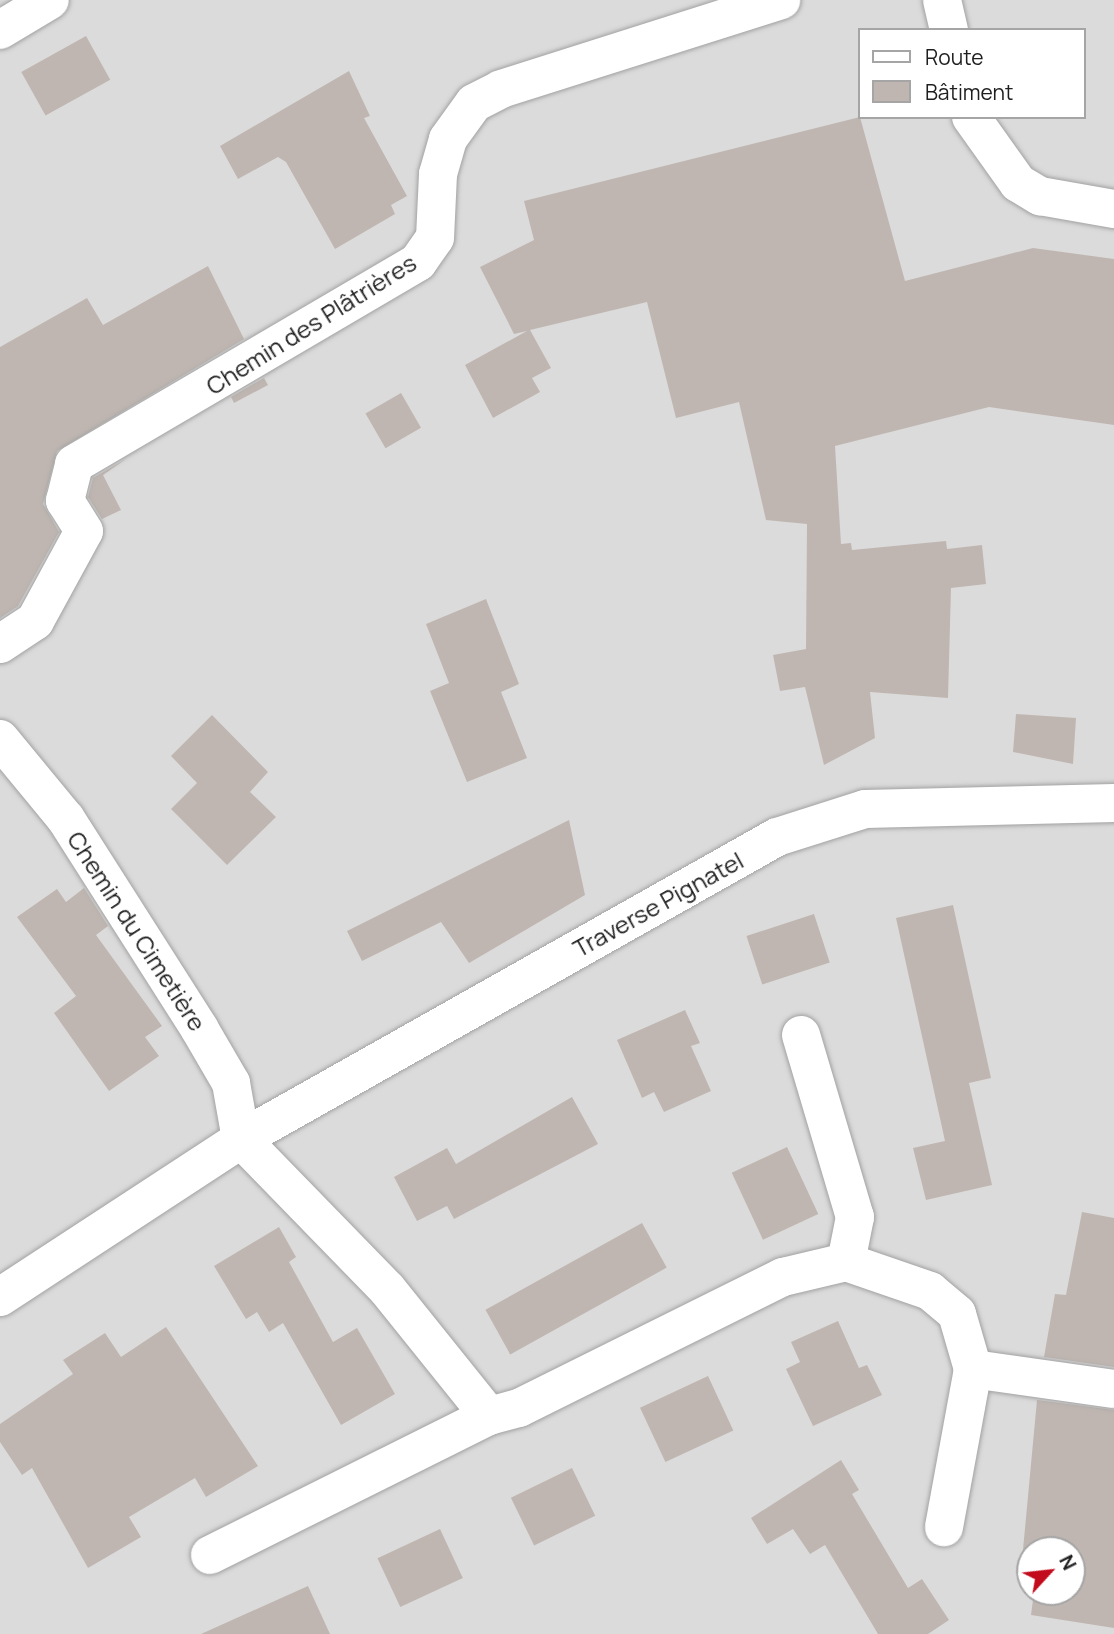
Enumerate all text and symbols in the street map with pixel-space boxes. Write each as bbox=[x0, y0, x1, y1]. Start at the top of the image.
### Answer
legend bbox=[858, 28, 1086, 119]
text: Route bbox=[925, 43, 983, 71]
text: Bâtiment bbox=[925, 78, 1013, 106]
street label: Chemin des Plâtrières bbox=[201, 248, 421, 400]
street label: Chemin du Cimetière bbox=[62, 826, 212, 1036]
street label: Traverse Pignatel bbox=[568, 845, 748, 963]
north arrow bbox=[1016, 1536, 1086, 1606]
text: N bbox=[1053, 1550, 1083, 1574]

